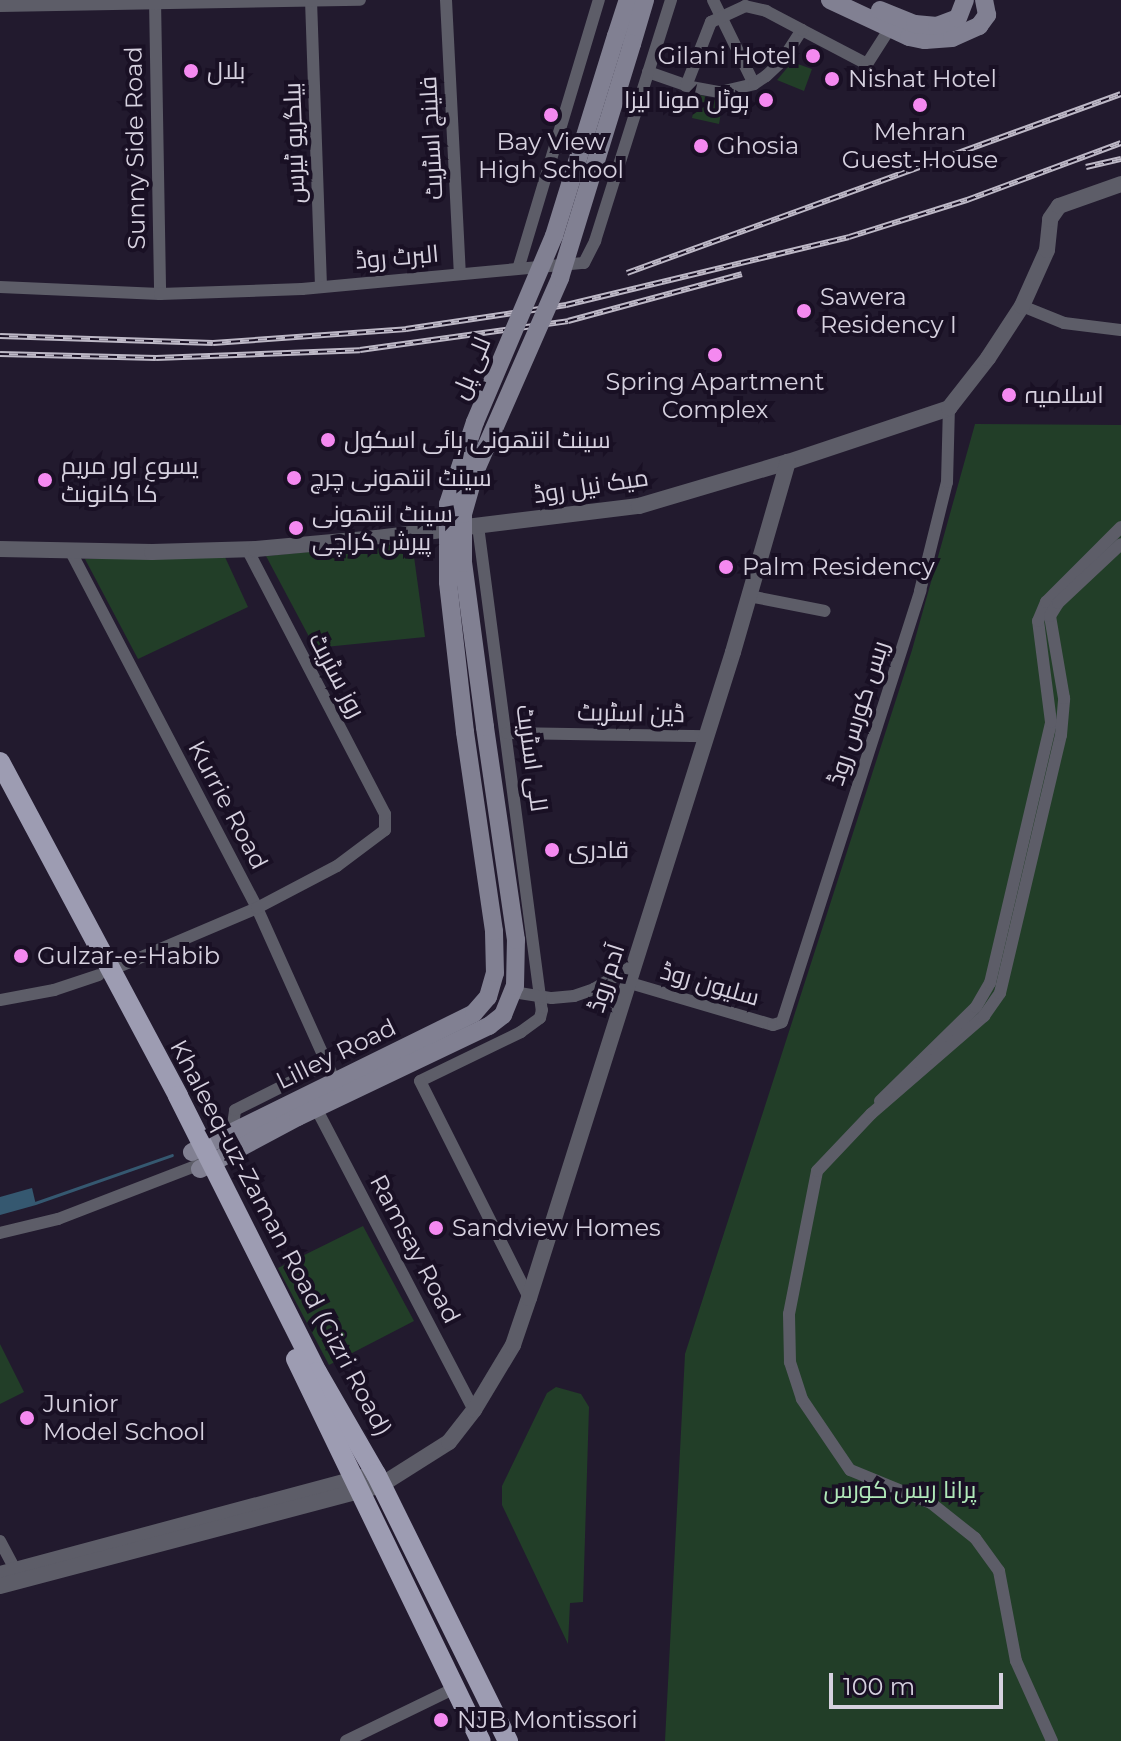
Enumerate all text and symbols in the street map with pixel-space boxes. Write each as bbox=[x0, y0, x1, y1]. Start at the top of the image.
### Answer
place label: Gilani Hotel bbox=[658, 42, 797, 70]
street label: Sunny Side Road bbox=[119, 46, 151, 250]
marker: Gilani Hotel bbox=[804, 47, 822, 65]
place label: بلال bbox=[207, 57, 245, 85]
marker: بلال bbox=[182, 62, 200, 80]
place label: Nishat Hotel bbox=[848, 65, 997, 93]
marker: Nishat Hotel bbox=[823, 70, 841, 88]
street label: فلینچ اسٹریٹ bbox=[413, 75, 449, 201]
street label: بیلگریو ٹیرس bbox=[277, 82, 311, 204]
place label: ہوٹل مونا لیزا bbox=[624, 86, 750, 114]
marker: ہوٹل مونا لیزا bbox=[757, 91, 775, 109]
marker: Mehran Guest-House bbox=[911, 96, 929, 114]
marker: Bay View High School bbox=[542, 106, 560, 124]
place label: Mehran Guest-House bbox=[842, 118, 998, 174]
place label: Bay View High School bbox=[478, 128, 624, 184]
place label: Ghosia bbox=[717, 132, 799, 160]
marker: Ghosia bbox=[692, 137, 710, 155]
street label: البرٹ روڈ bbox=[354, 239, 440, 275]
place label: Sawera Residency I bbox=[820, 283, 957, 339]
marker: Sawera Residency I bbox=[795, 302, 813, 320]
street label: للی پل bbox=[445, 333, 497, 403]
marker: Spring Apartment Complex bbox=[706, 346, 724, 364]
place label: Spring Apartment Complex bbox=[605, 368, 825, 424]
place label: اسلامیہ bbox=[1025, 381, 1104, 409]
marker: اسلامیہ bbox=[1000, 386, 1018, 404]
place label: سینٹ انتھونی ہائی اسکول bbox=[344, 426, 611, 454]
marker: سینٹ انتھونی ہائی اسکول bbox=[319, 431, 337, 449]
place label: یسوع اور مریم کا کانونٹ bbox=[61, 452, 198, 508]
street label: میک نیل روڈ bbox=[532, 463, 650, 509]
place label: سینٹ انتھونی چرچ bbox=[310, 464, 492, 492]
marker: سینٹ انتھونی چرچ bbox=[285, 469, 303, 487]
marker: یسوع اور مریم کا کانونٹ bbox=[36, 471, 54, 489]
place label: سینٹ انتھونی پیرش کراچی bbox=[312, 500, 453, 556]
marker: سینٹ انتھونی پیرش کراچی bbox=[287, 519, 305, 537]
place label: Palm Residency bbox=[742, 553, 935, 581]
marker: Palm Residency bbox=[717, 558, 735, 576]
street label: روز سٹریٹ bbox=[303, 628, 371, 722]
street label: ریس کورس روڈ bbox=[821, 637, 895, 789]
street label: ڈین اسٹریٹ bbox=[577, 698, 685, 728]
street label: للی اسٹریٹ bbox=[510, 702, 554, 814]
street label: Kurrie Road bbox=[182, 736, 274, 874]
place label: قادری bbox=[568, 836, 629, 864]
marker: قادری bbox=[543, 841, 561, 859]
street label: آدم روڈ bbox=[581, 940, 631, 1016]
place label: Gulzar-e-Habib bbox=[37, 942, 220, 970]
marker: Gulzar-e-Habib bbox=[12, 947, 30, 965]
street label: سلیون روڈ bbox=[657, 956, 763, 1012]
street label: Lilley Road bbox=[271, 1013, 401, 1095]
street label: Khaleeq-uz-Zaman Road (Gizri Road) bbox=[164, 1035, 398, 1441]
street label: Ramsay Road bbox=[364, 1170, 466, 1328]
place label: Sandview Homes bbox=[452, 1214, 661, 1242]
marker: Sandview Homes bbox=[427, 1219, 445, 1237]
place label: Junior Model School bbox=[43, 1390, 205, 1446]
marker: Junior Model School bbox=[18, 1409, 36, 1427]
park label: پرانا ریس کورس bbox=[823, 1476, 977, 1504]
scale bar bbox=[833, 1657, 1007, 1707]
text: 100 m bbox=[843, 1672, 915, 1701]
place label: NJB Montissori bbox=[457, 1706, 638, 1734]
marker: NJB Montissori bbox=[432, 1711, 450, 1729]

